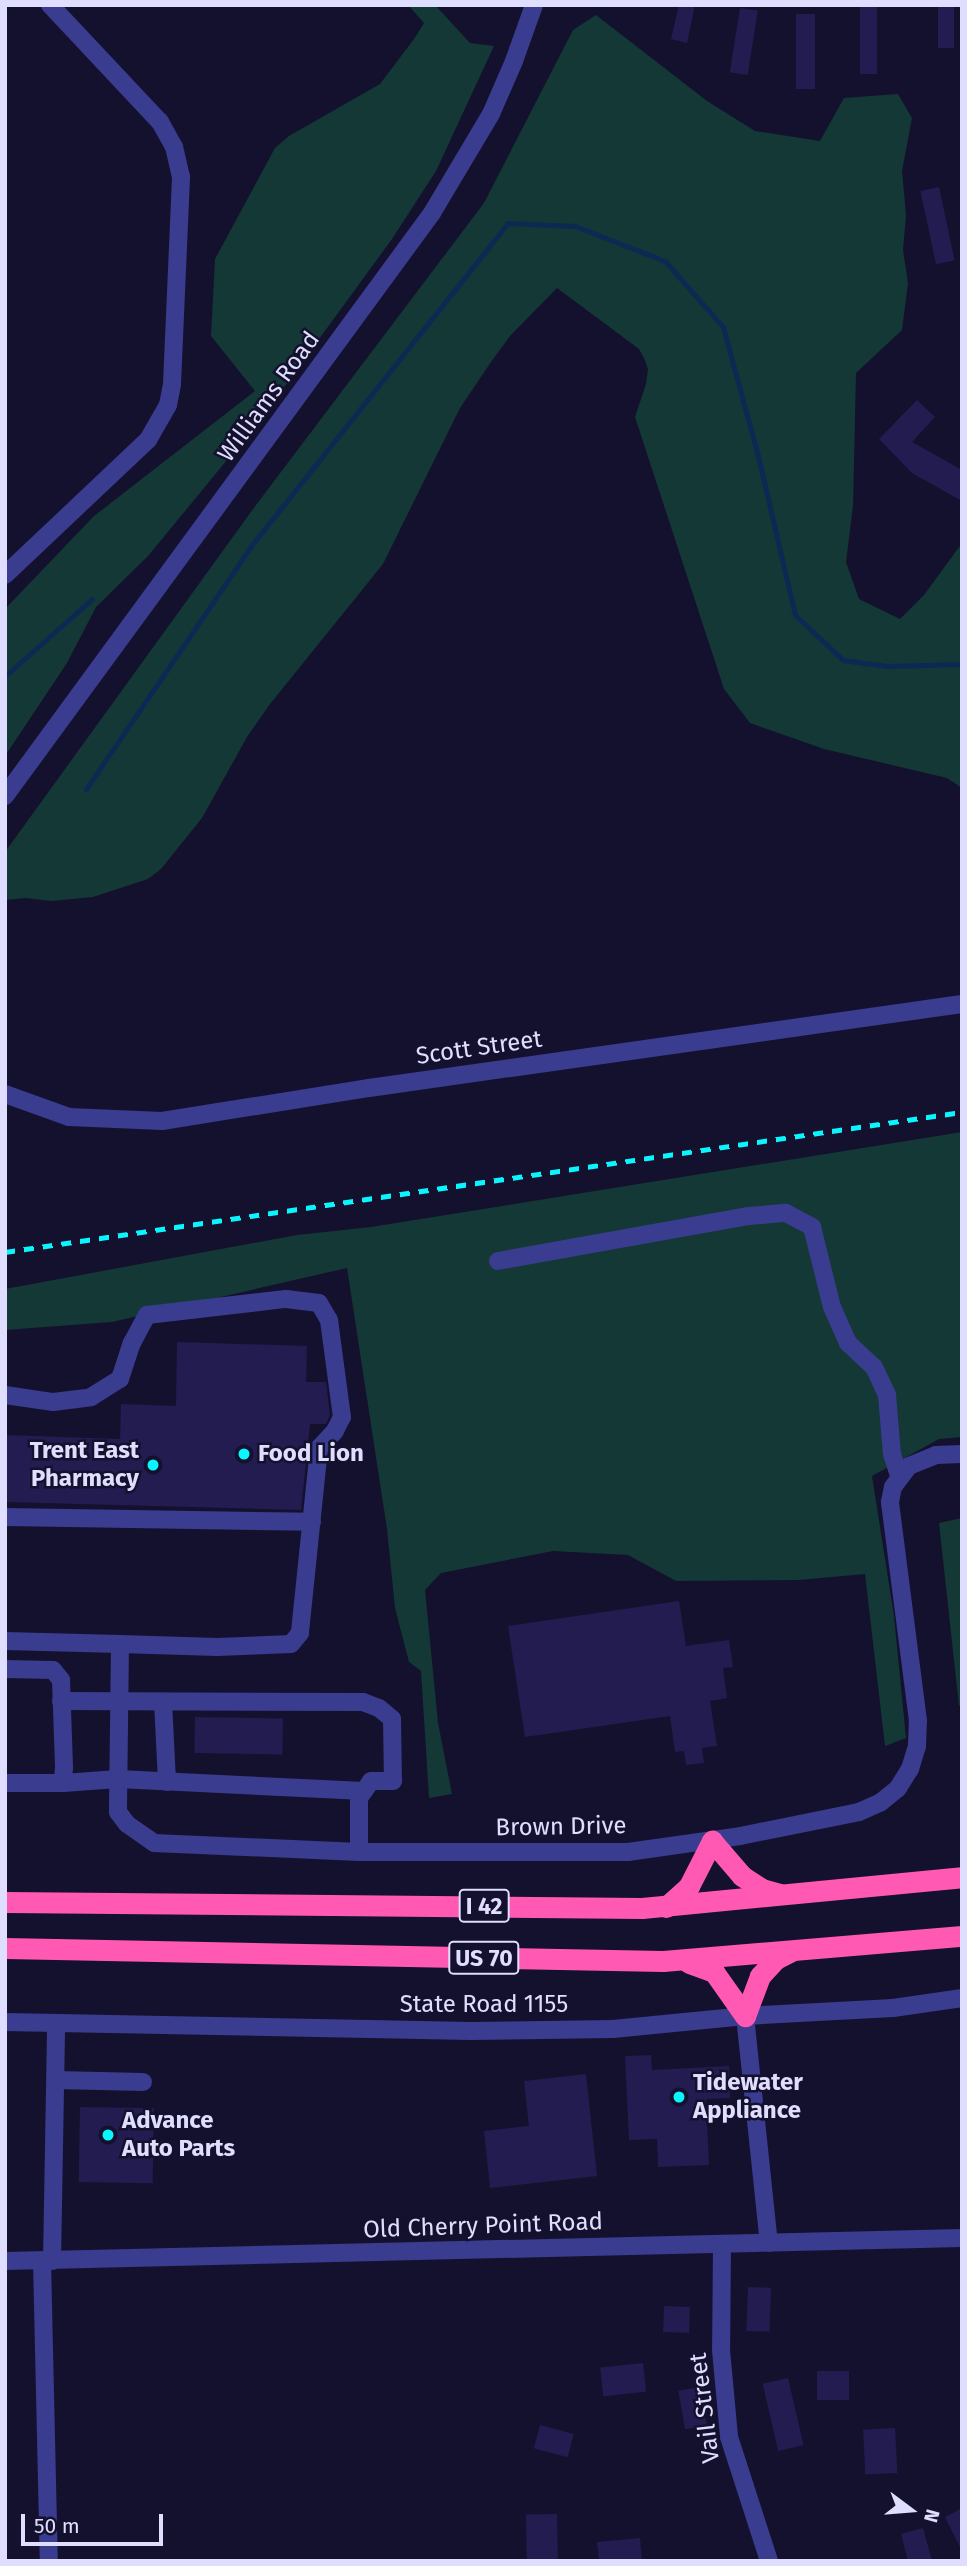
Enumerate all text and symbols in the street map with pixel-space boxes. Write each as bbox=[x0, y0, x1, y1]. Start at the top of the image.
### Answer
street label: Williams Road bbox=[212, 326, 326, 468]
street label: Scott Street bbox=[414, 1025, 544, 1071]
place label: Trent East Pharmacy bbox=[30, 1437, 139, 1493]
place label: Food Lion bbox=[258, 1440, 364, 1468]
marker: Food Lion bbox=[236, 1446, 252, 1462]
marker: Trent East Pharmacy bbox=[145, 1457, 161, 1473]
street label: Brown Drive bbox=[495, 1811, 627, 1843]
road number: I 42 bbox=[458, 1886, 510, 1926]
road number: US 70 bbox=[447, 1938, 521, 1978]
street label: State Road 1155 bbox=[400, 1991, 568, 2019]
place label: Tidewater Appliance bbox=[693, 2069, 803, 2125]
marker: Tidewater Appliance bbox=[671, 2089, 687, 2105]
place label: Advance Auto Parts bbox=[122, 2107, 235, 2163]
marker: Advance Auto Parts bbox=[100, 2127, 116, 2143]
street label: Old Cherry Point Road bbox=[363, 2207, 603, 2245]
street label: Vail Street bbox=[684, 2351, 726, 2465]
north arrow bbox=[876, 2475, 946, 2545]
scale bar bbox=[24, 2500, 166, 2544]
text: N bbox=[919, 2507, 944, 2525]
text: 50 m bbox=[34, 2513, 80, 2539]

